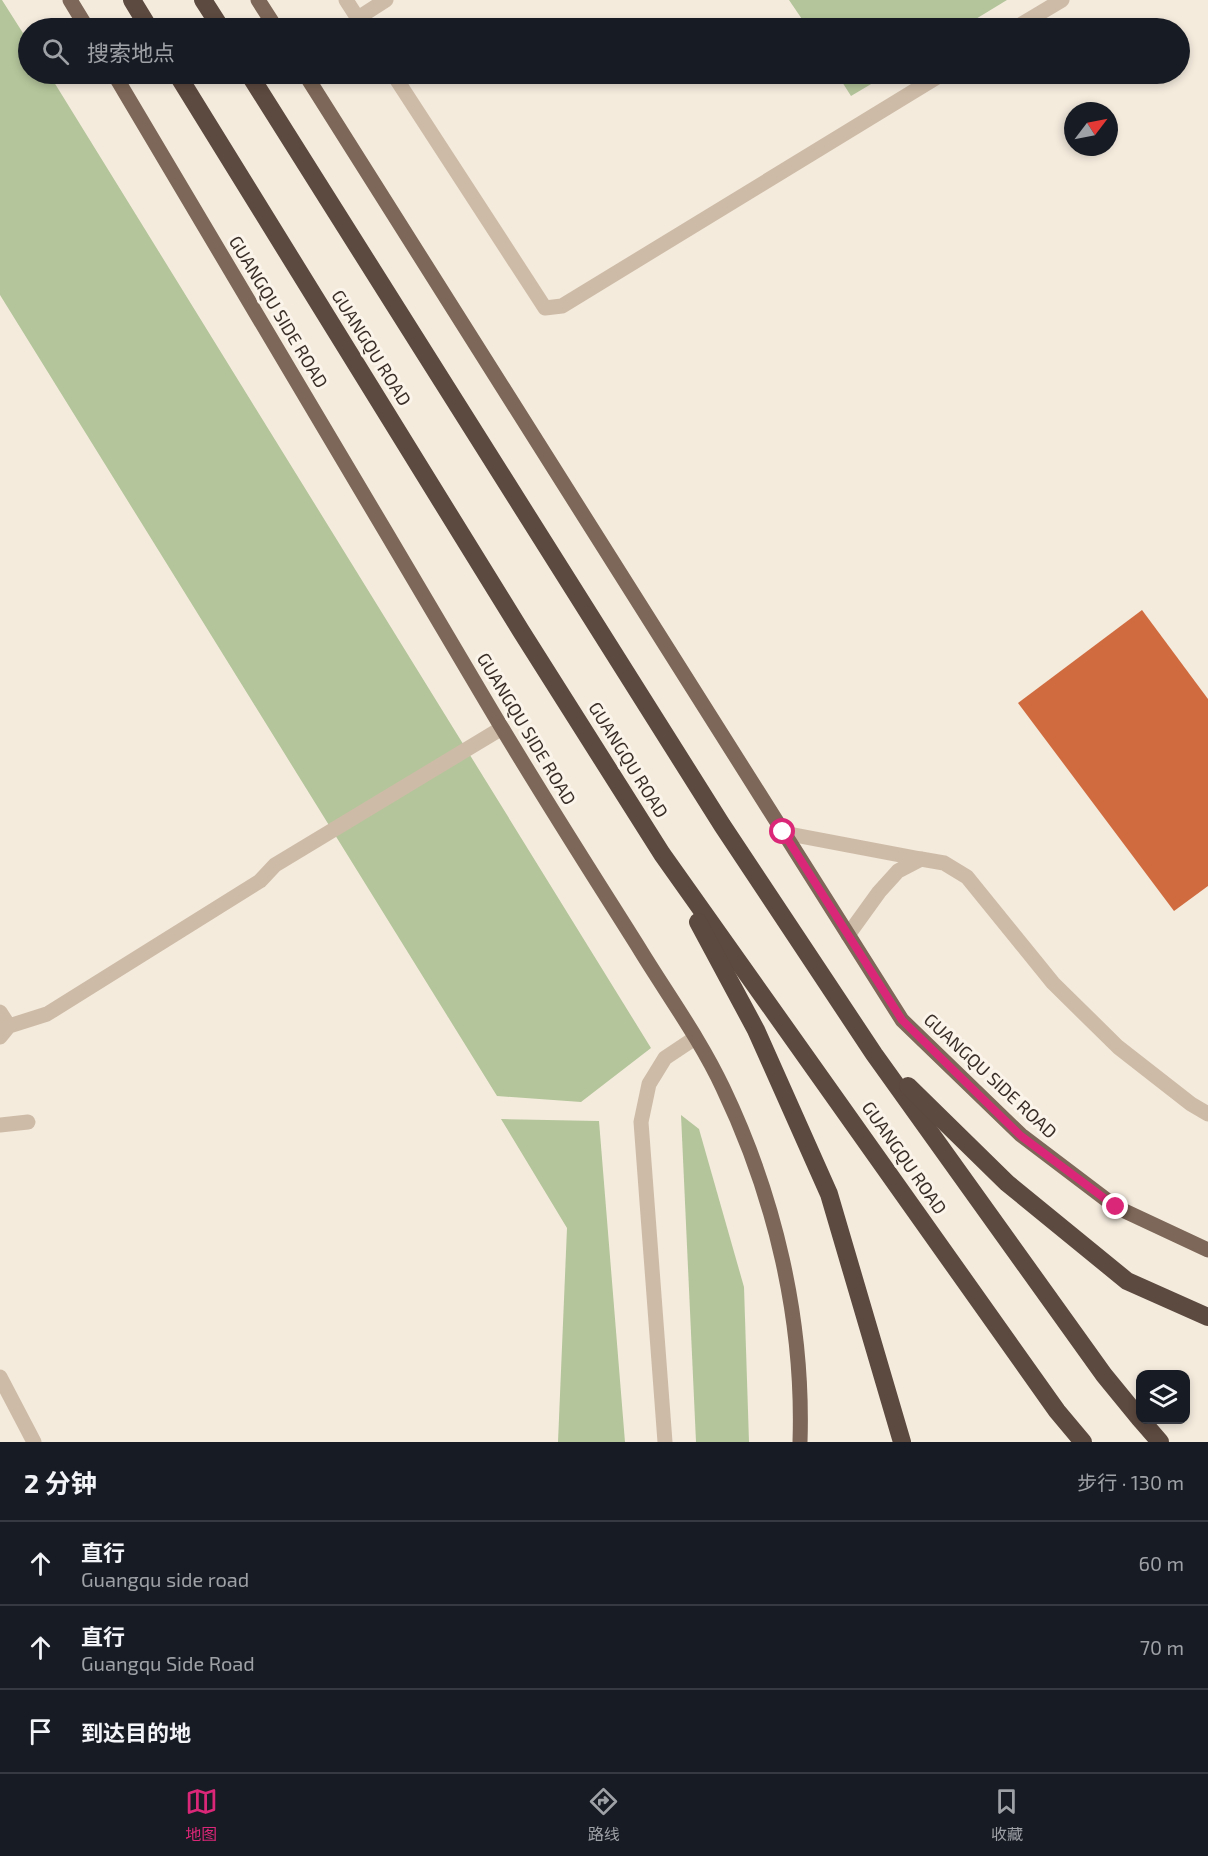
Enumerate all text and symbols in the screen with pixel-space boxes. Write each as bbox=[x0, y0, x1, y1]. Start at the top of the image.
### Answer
search box bbox=[18, 18, 1190, 84]
icon: search bbox=[39, 35, 72, 68]
text: 搜索地点 bbox=[87, 39, 175, 65]
north arrow bbox=[1064, 102, 1118, 156]
street label: GUANGQU SIDE ROAD bbox=[225, 231, 333, 392]
street label: GUANGQU ROAD bbox=[327, 285, 416, 410]
street label: GUANGQU SIDE ROAD bbox=[473, 648, 581, 809]
street label: GUANGQU ROAD bbox=[584, 697, 673, 822]
route start bbox=[769, 818, 795, 844]
street label: GUANGQU SIDE ROAD bbox=[920, 1008, 1062, 1142]
street label: GUANGQU ROAD bbox=[858, 1097, 952, 1218]
route end bbox=[1102, 1193, 1128, 1219]
map controls bbox=[1136, 1370, 1190, 1424]
button: layers bbox=[1136, 1370, 1190, 1424]
text: 2 分钟 bbox=[24, 1467, 97, 1498]
text: 步行 · 130 m bbox=[1077, 1470, 1184, 1494]
text: 直行 bbox=[81, 1539, 125, 1565]
icon: ahead bbox=[24, 1547, 57, 1580]
text: 60 m bbox=[1139, 1551, 1184, 1575]
text: Guangqu side road bbox=[81, 1567, 249, 1591]
text: 直行 bbox=[81, 1623, 125, 1649]
icon: ahead bbox=[24, 1631, 57, 1664]
text: 70 m bbox=[1140, 1635, 1184, 1659]
text: Guangqu Side Road bbox=[81, 1651, 255, 1675]
icon: arrive bbox=[24, 1715, 57, 1748]
text: 到达目的地 bbox=[81, 1719, 191, 1745]
tab: 地图 bbox=[185, 1785, 218, 1845]
tab: 路线 bbox=[587, 1785, 620, 1845]
tab: 收藏 bbox=[990, 1785, 1023, 1845]

